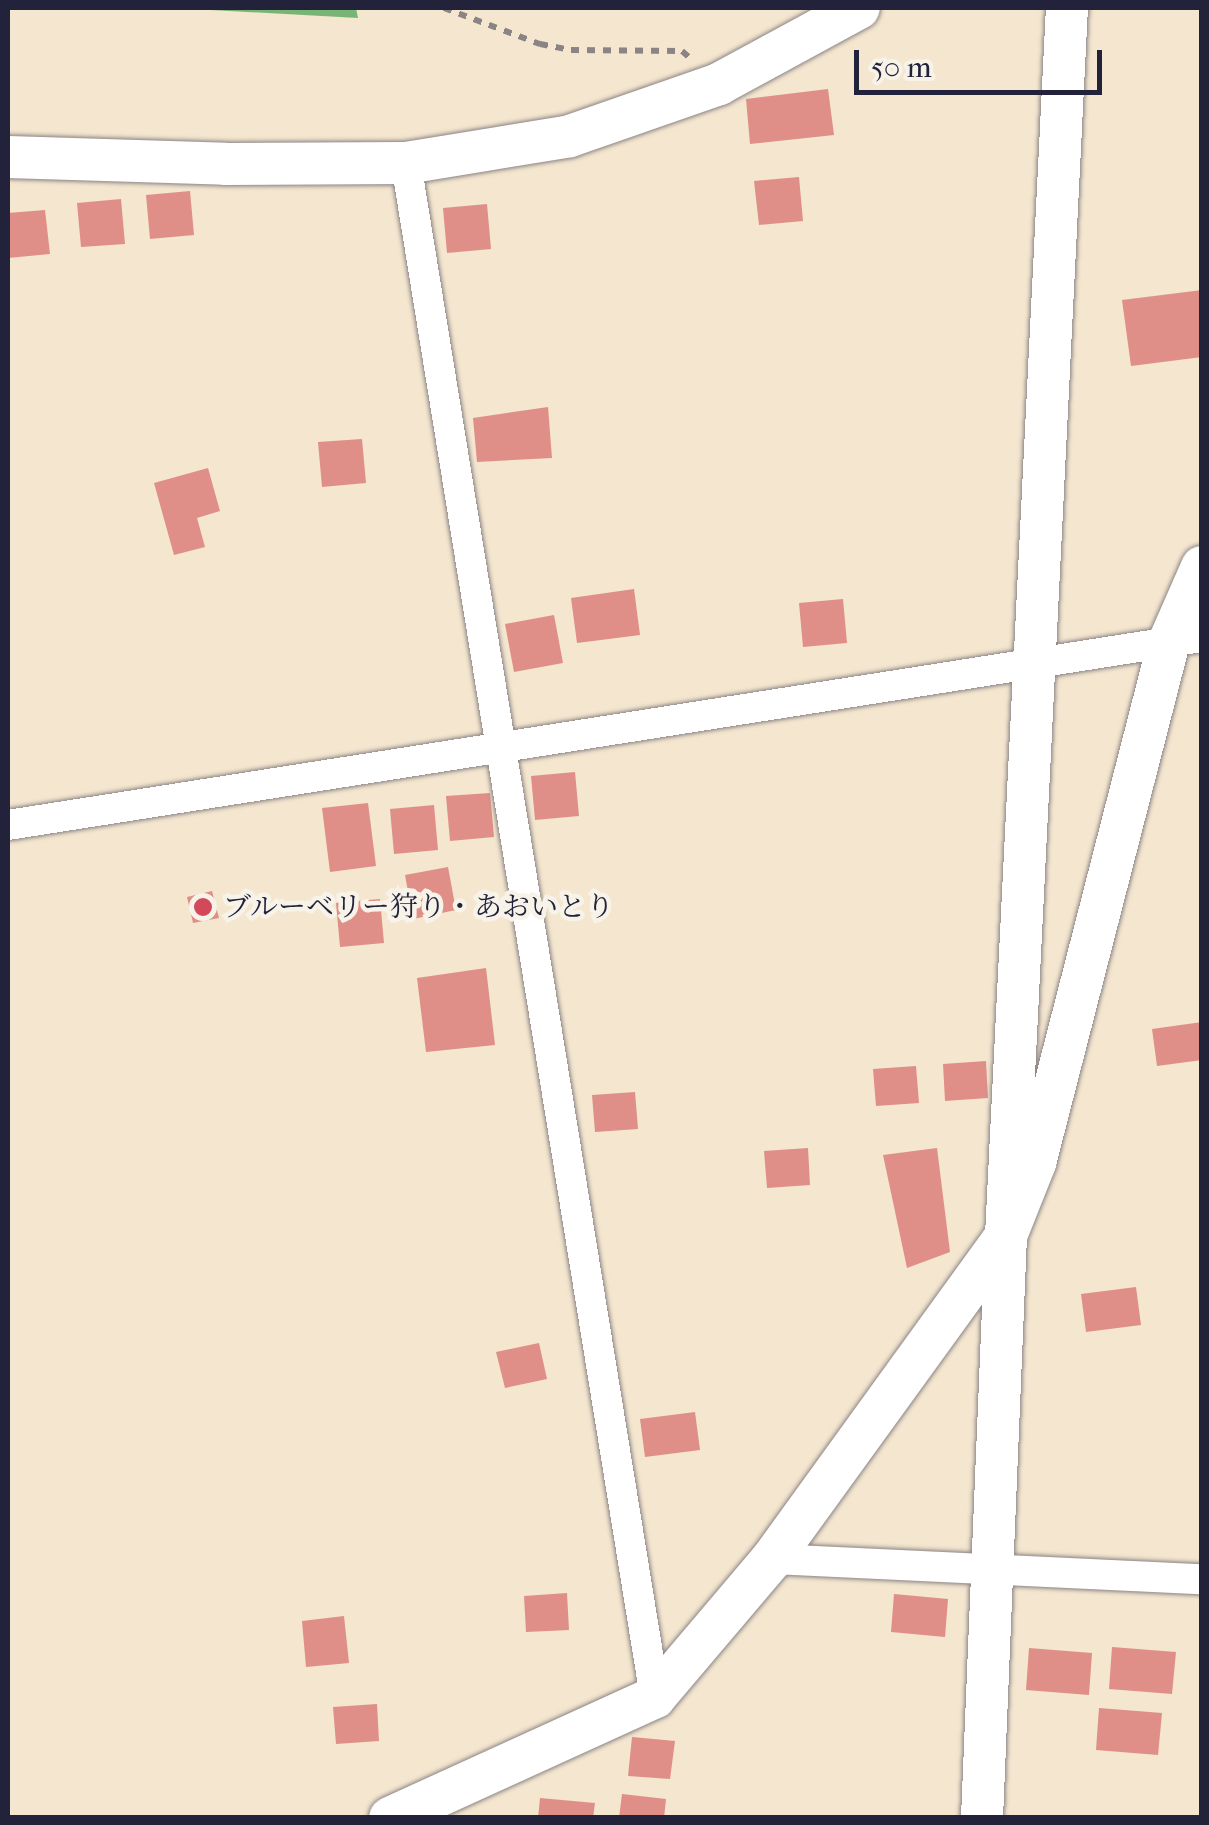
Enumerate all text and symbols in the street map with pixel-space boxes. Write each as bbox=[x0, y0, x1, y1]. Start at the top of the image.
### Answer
scale bar bbox=[859, 30, 1106, 92]
text: 50 m bbox=[871, 50, 932, 85]
place label: ブルーベリー狩り・あおいとり bbox=[223, 890, 615, 924]
marker: ブルーベリー狩り・あおいとり bbox=[192, 896, 214, 918]

